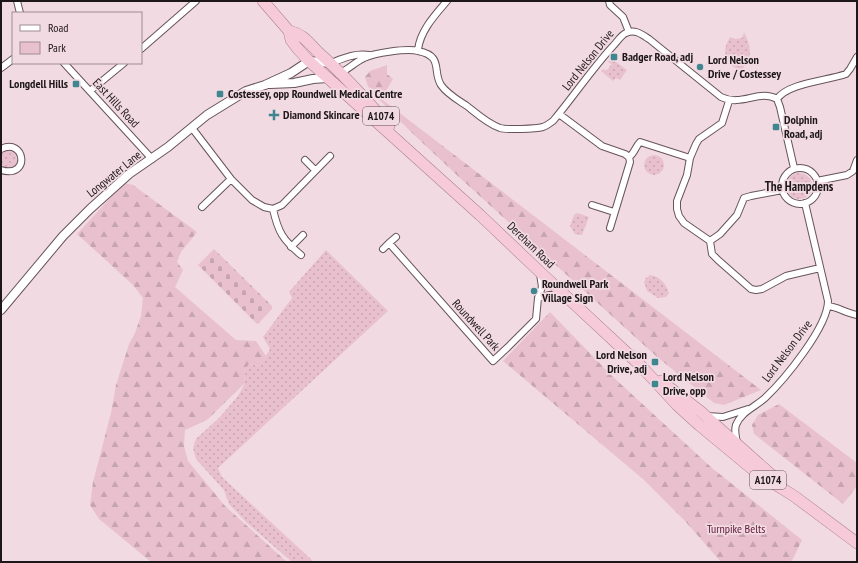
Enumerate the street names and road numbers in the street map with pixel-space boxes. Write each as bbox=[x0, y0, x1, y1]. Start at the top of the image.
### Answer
street label: Lord Nelson Drive bbox=[559, 26, 617, 93]
street label: East Hills Road bbox=[90, 75, 143, 130]
road number: A1074 bbox=[363, 107, 399, 125]
street label: Longwater Lane bbox=[83, 147, 144, 200]
street label: Dereham Road bbox=[504, 218, 558, 271]
street label: Roundwell Park bbox=[449, 296, 504, 354]
street label: Lord Nelson Drive bbox=[758, 317, 815, 385]
road number: A1074 bbox=[750, 471, 786, 489]

